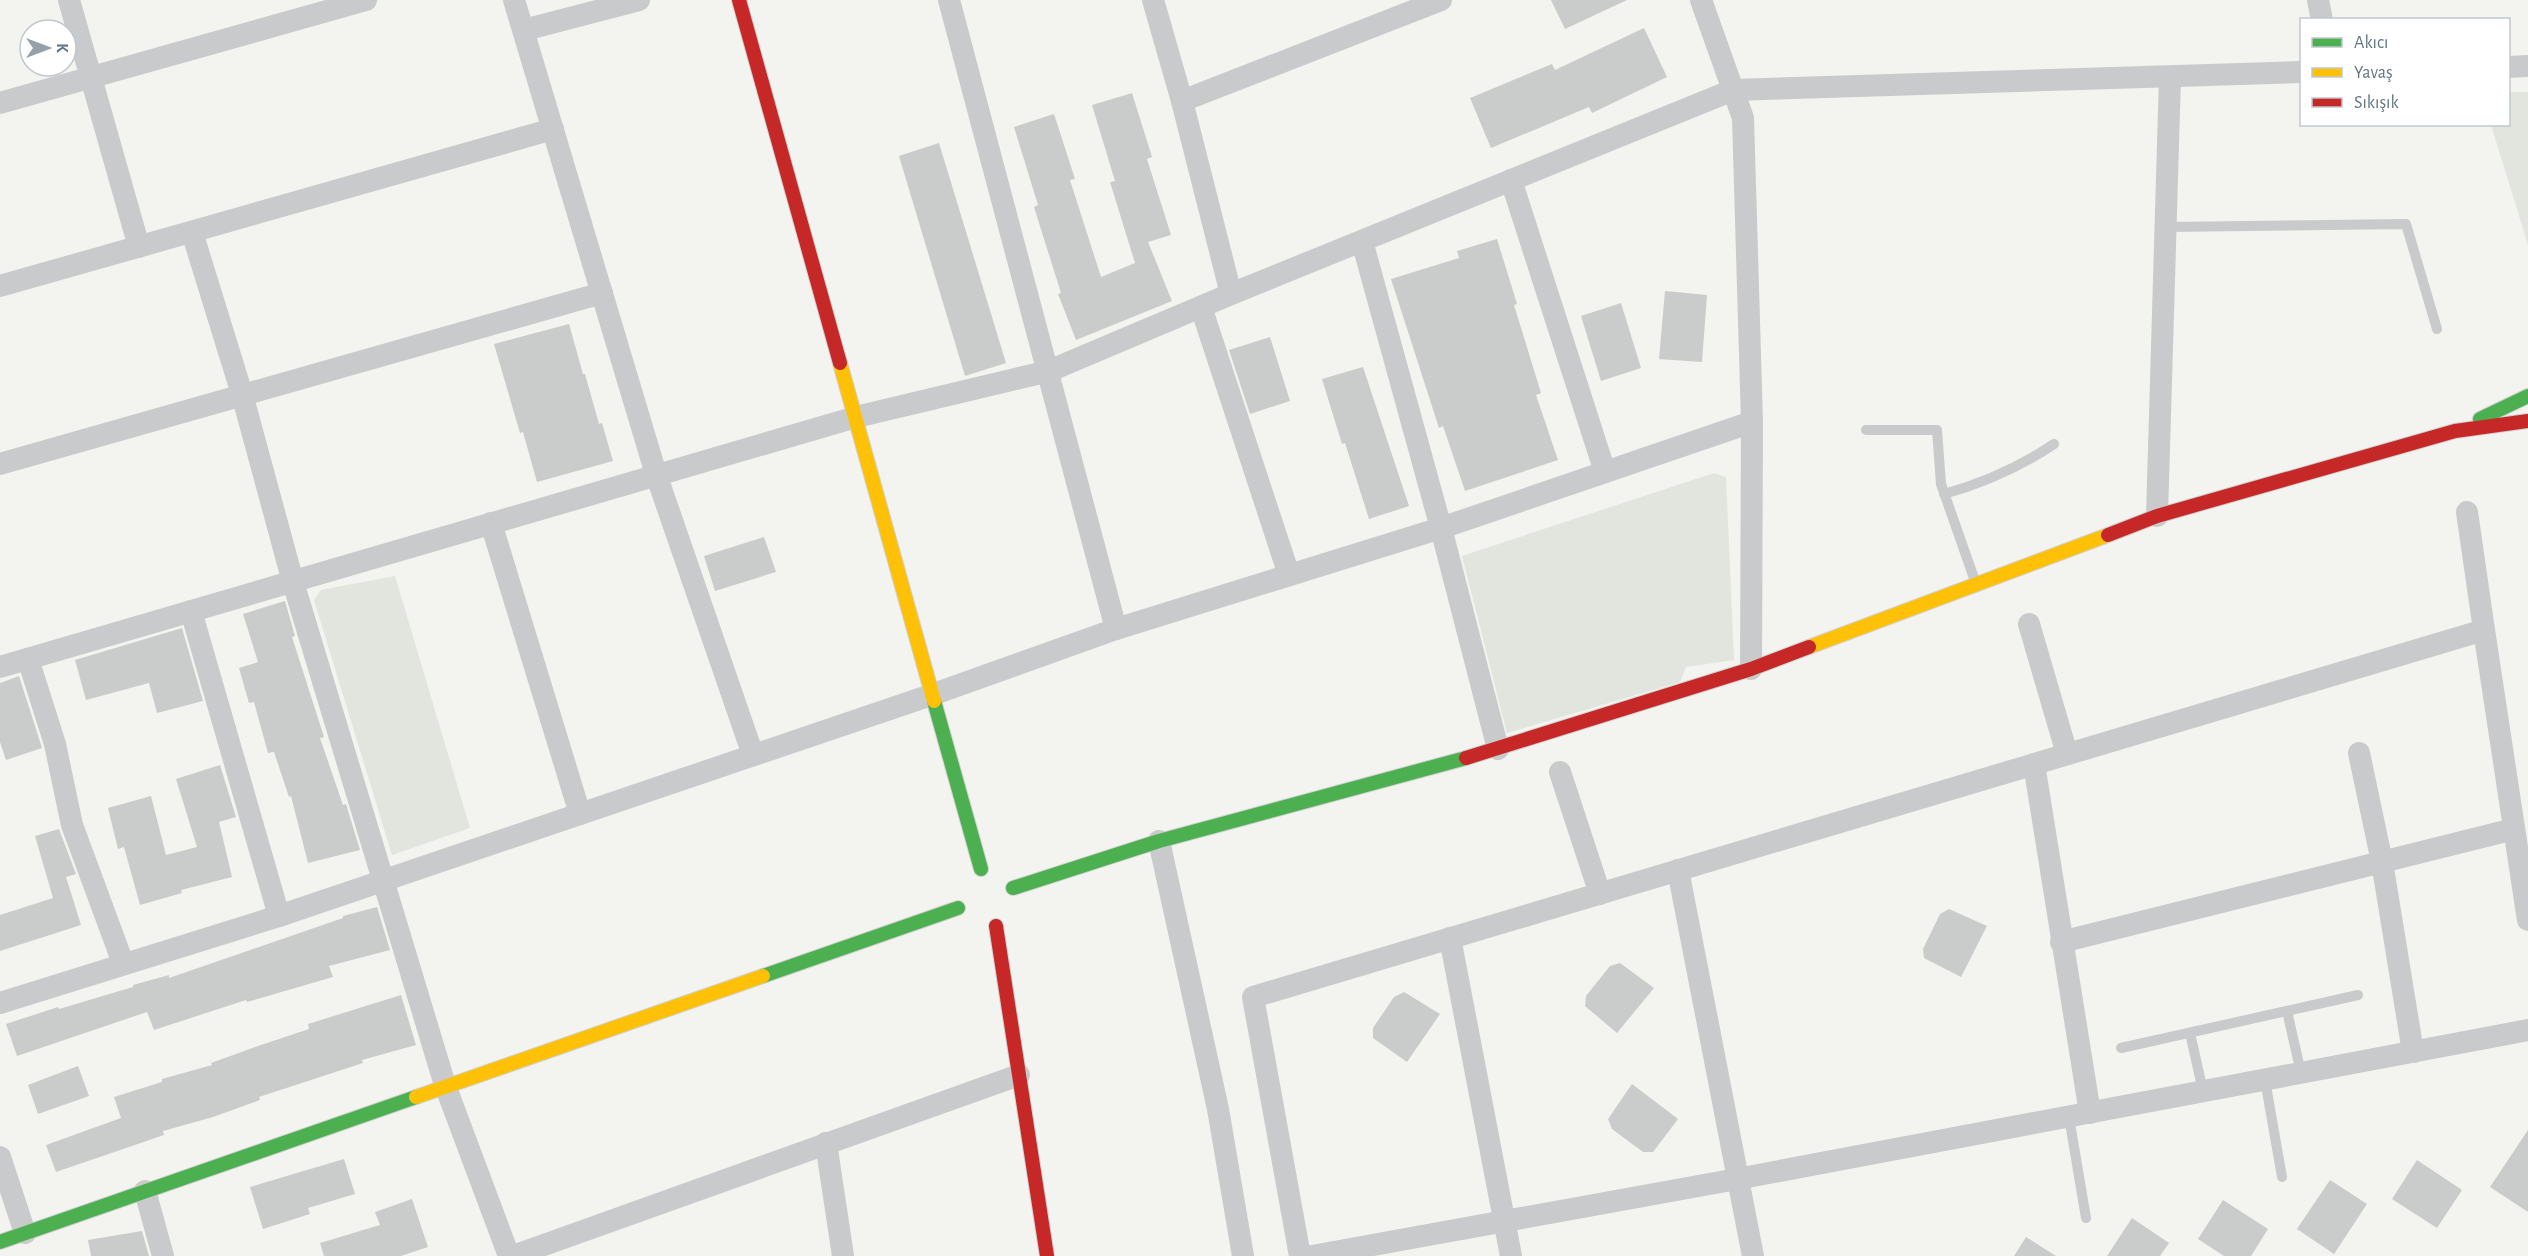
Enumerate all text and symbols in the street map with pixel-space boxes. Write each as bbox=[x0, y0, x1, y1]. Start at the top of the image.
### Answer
north arrow bbox=[18, 18, 78, 78]
legend bbox=[2300, 18, 2510, 126]
text: Akıcı bbox=[2354, 34, 2388, 52]
text: K bbox=[54, 43, 70, 53]
text: Yavaş bbox=[2354, 64, 2393, 82]
text: Sıkışık bbox=[2354, 94, 2399, 112]

